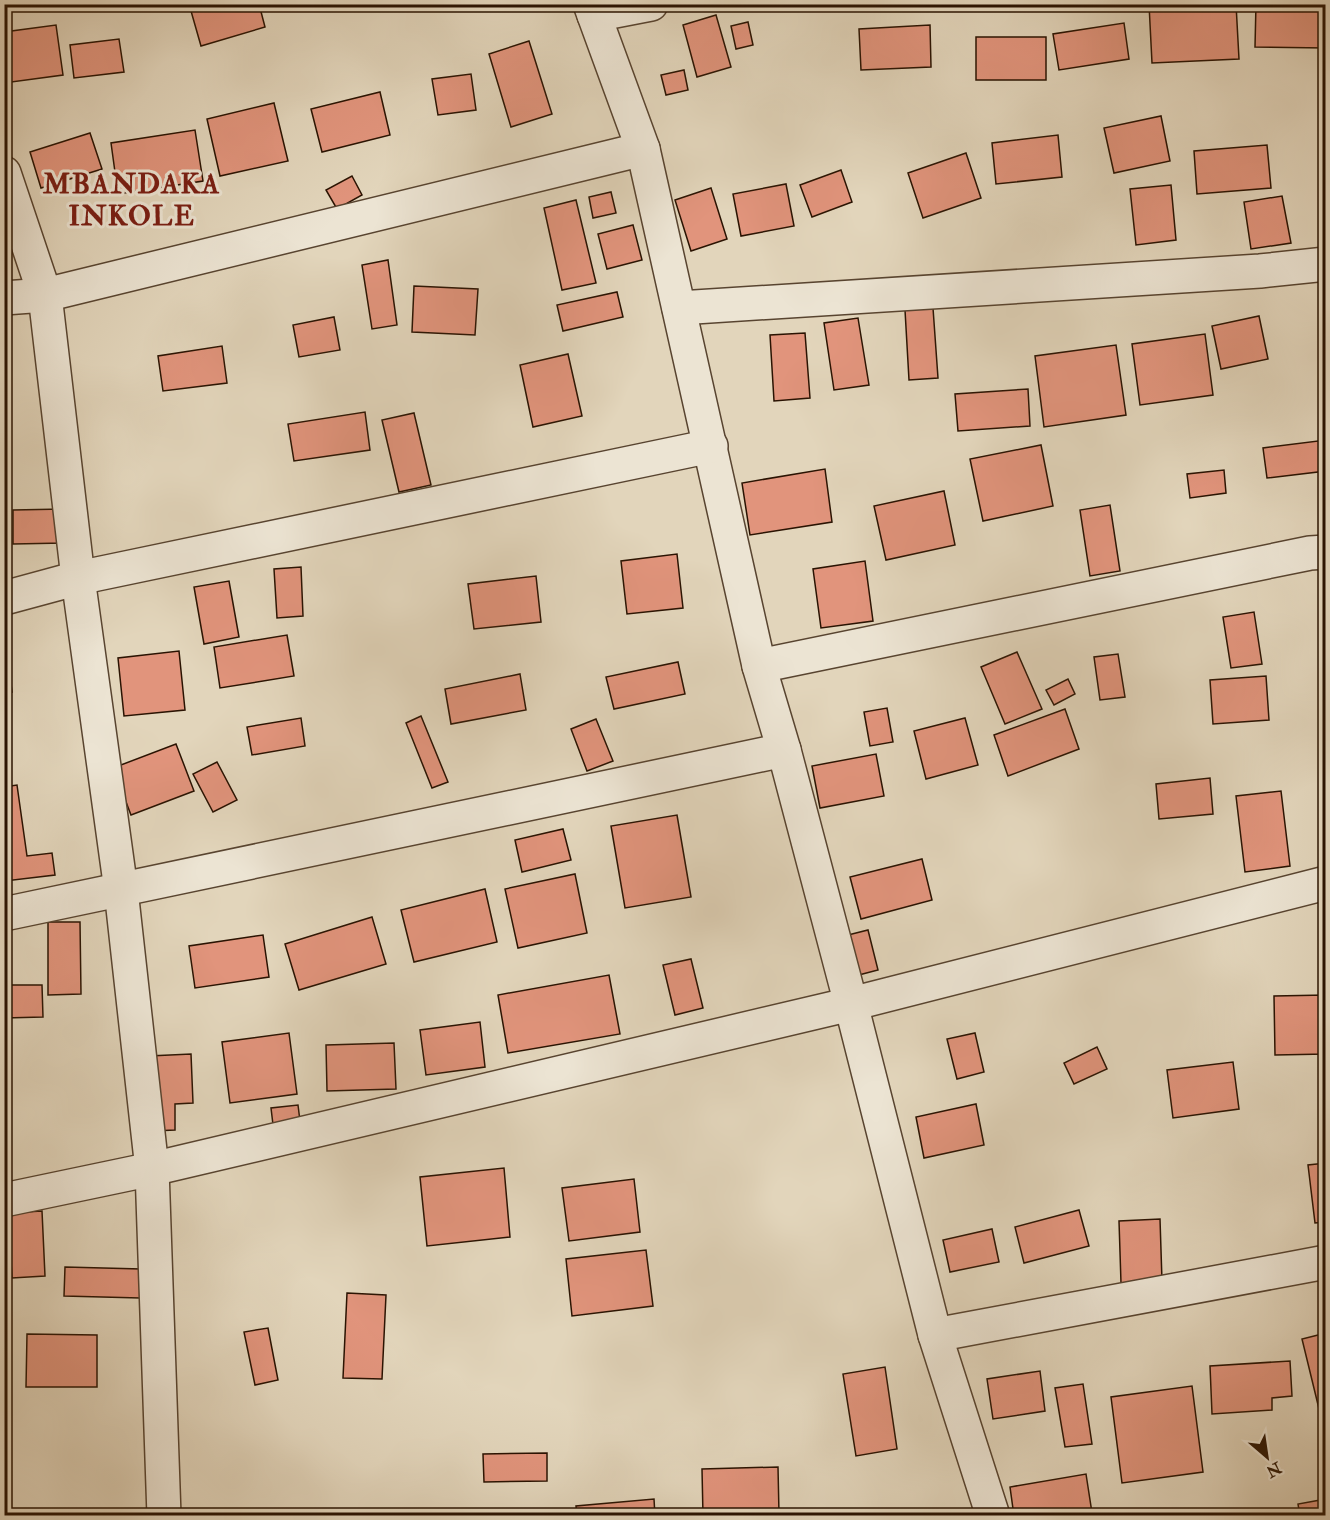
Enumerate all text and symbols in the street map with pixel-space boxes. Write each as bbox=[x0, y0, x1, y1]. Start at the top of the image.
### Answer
district label: MBANDAKA INKOLE bbox=[42, 167, 221, 234]
north arrow bbox=[1237, 1427, 1297, 1487]
text: N bbox=[1262, 1457, 1286, 1482]

